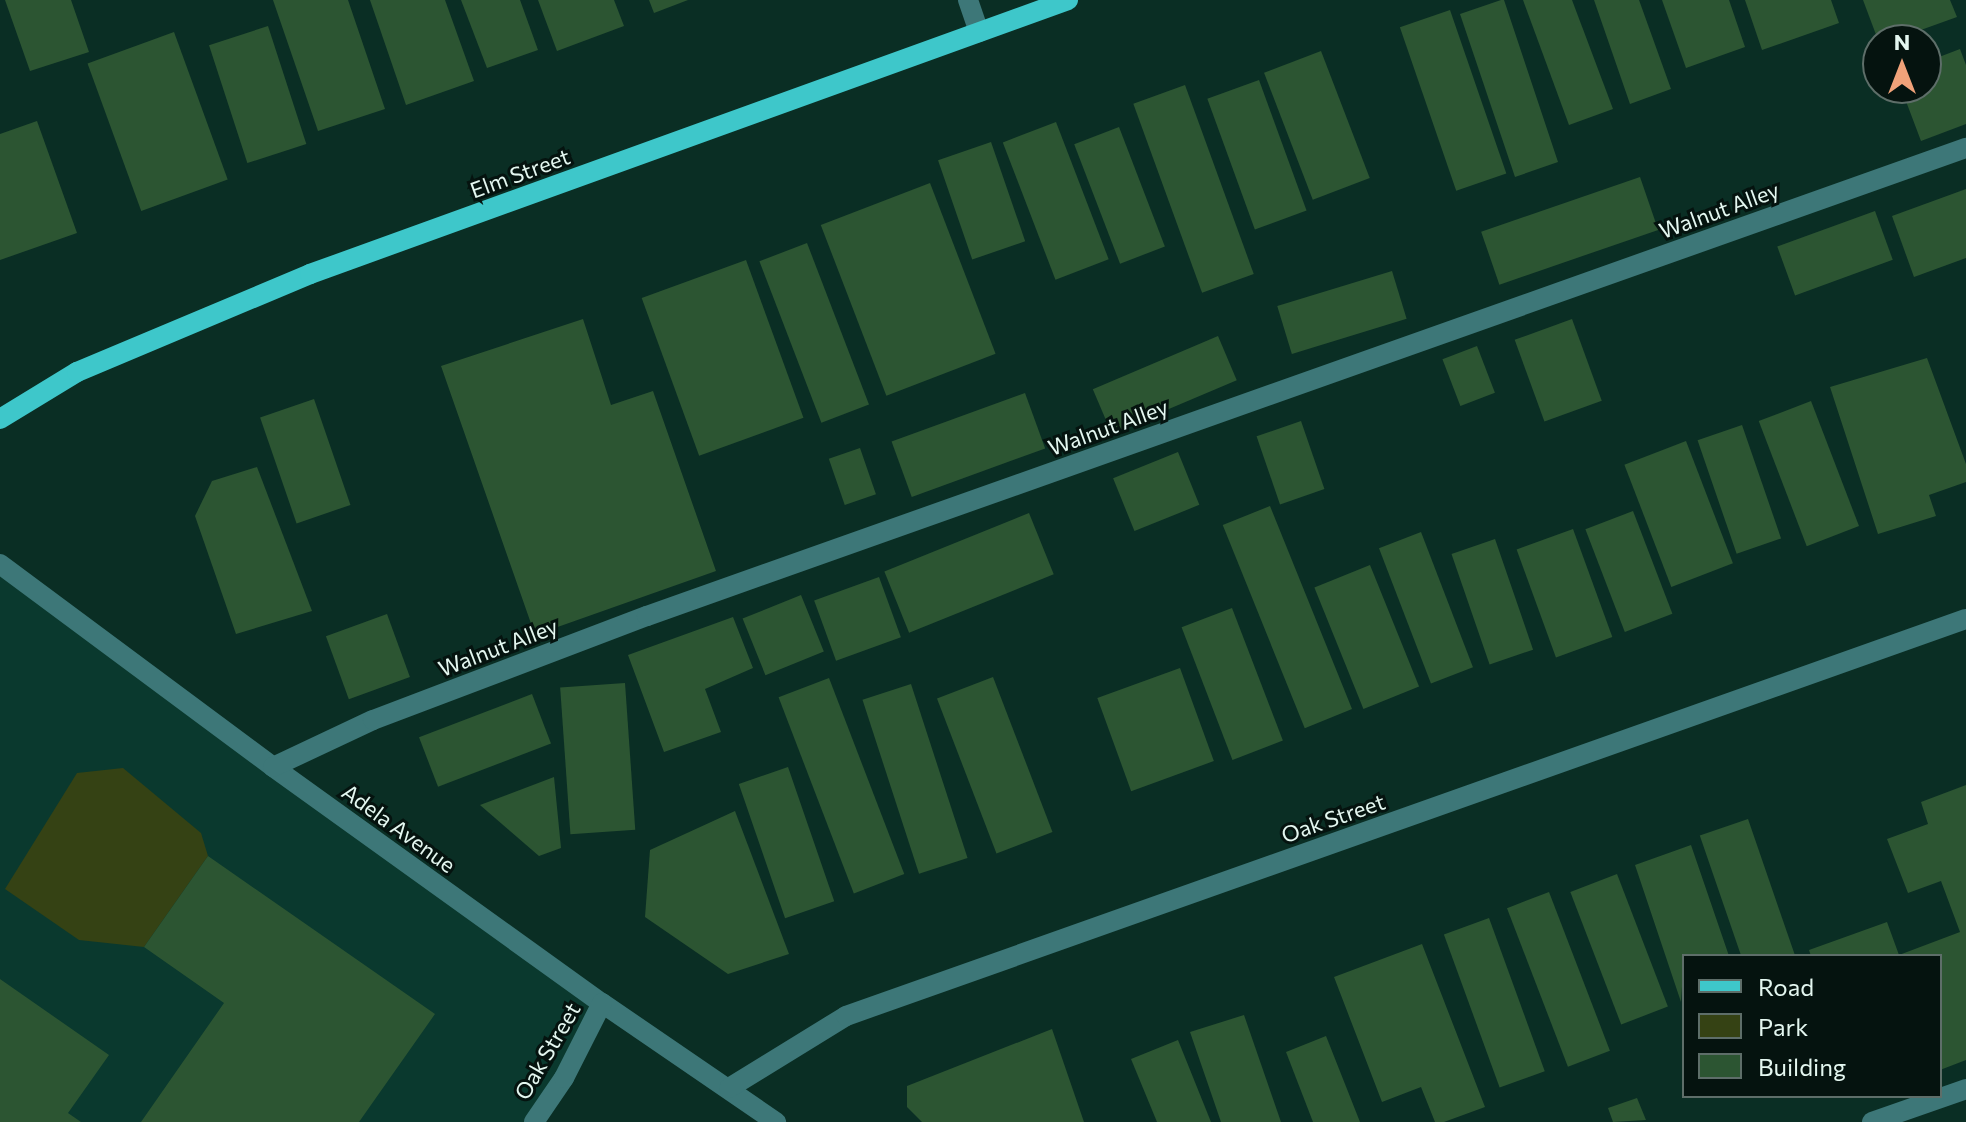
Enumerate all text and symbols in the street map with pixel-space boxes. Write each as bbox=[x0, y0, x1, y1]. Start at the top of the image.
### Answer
north arrow bbox=[1862, 24, 1942, 104]
text: N bbox=[1894, 28, 1910, 55]
street label: Elm Street bbox=[467, 143, 573, 203]
street label: Walnut Alley bbox=[1655, 176, 1783, 244]
street label: Walnut Alley bbox=[1044, 393, 1172, 461]
street label: Walnut Alley bbox=[435, 612, 561, 682]
street label: Adela Avenue bbox=[337, 778, 461, 878]
street label: Oak Street bbox=[1278, 788, 1388, 848]
legend bbox=[1682, 954, 1942, 1098]
text: Road bbox=[1758, 972, 1814, 1001]
street label: Oak Street bbox=[509, 998, 585, 1104]
text: Park bbox=[1758, 1012, 1808, 1041]
text: Building bbox=[1758, 1052, 1846, 1081]

